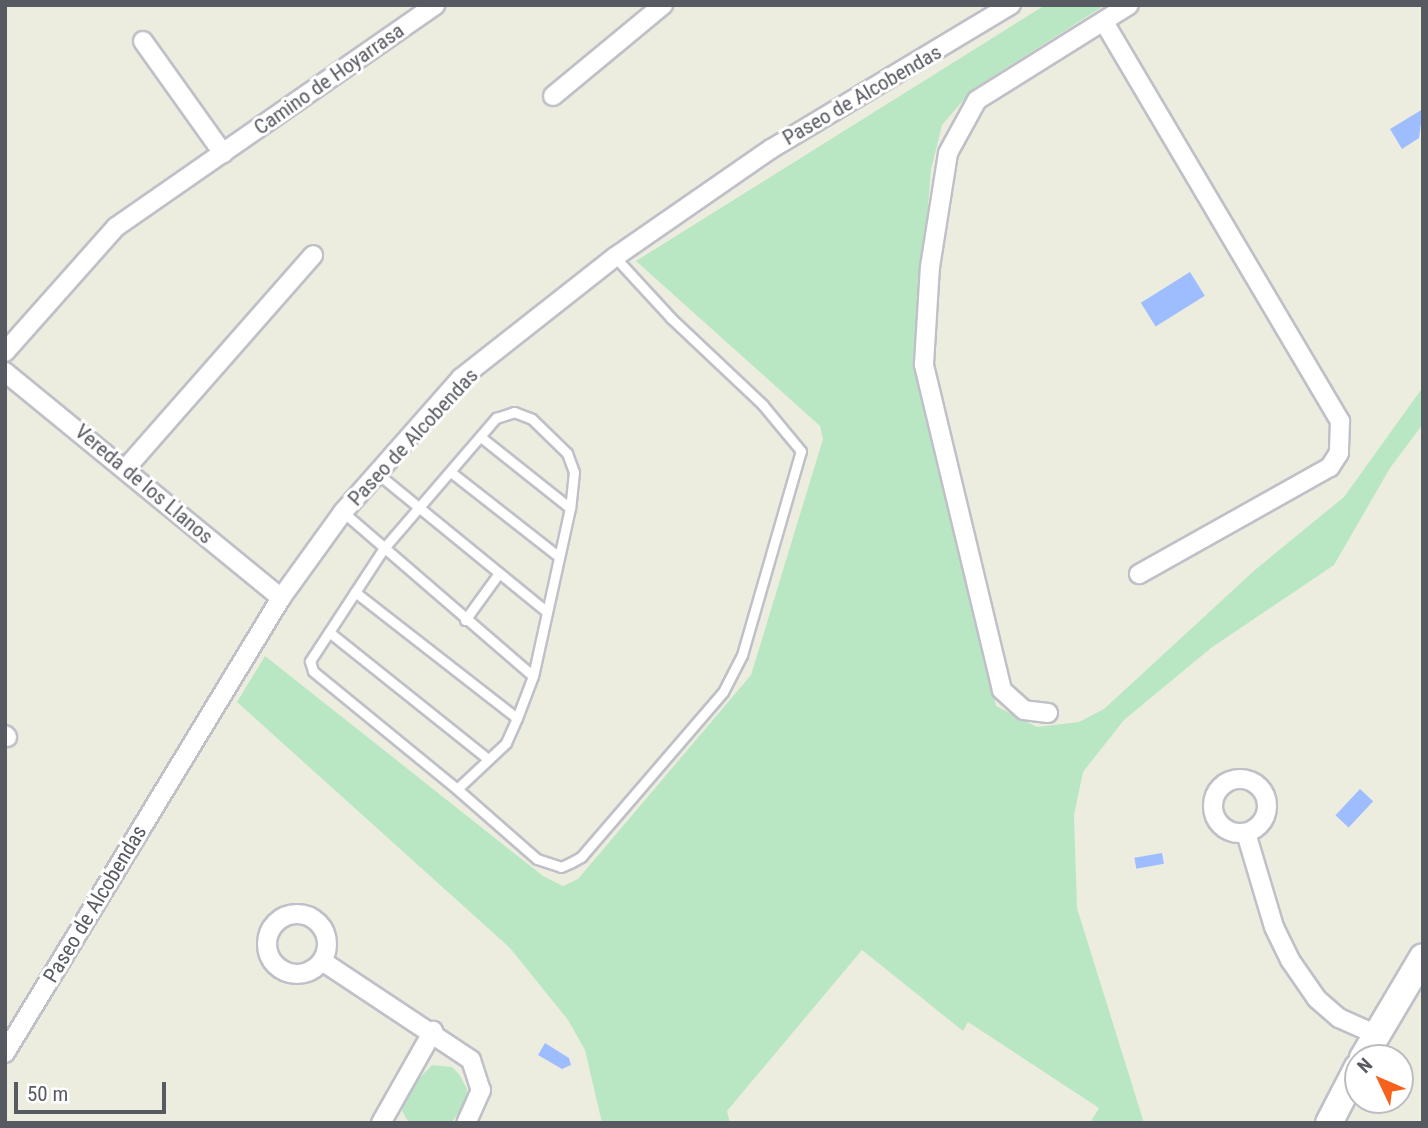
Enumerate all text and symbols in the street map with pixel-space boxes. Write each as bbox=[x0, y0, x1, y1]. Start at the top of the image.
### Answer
street label: Camino de Hoyarrasa bbox=[249, 18, 409, 140]
street label: Paseo de Alcobendas bbox=[778, 39, 946, 151]
street label: Paseo de Alcobendas bbox=[343, 363, 483, 511]
street label: Vereda de los Llanos bbox=[70, 419, 218, 549]
street label: Paseo de Alcobendas bbox=[38, 821, 152, 987]
north arrow bbox=[1344, 1044, 1414, 1114]
text: N bbox=[1353, 1053, 1377, 1078]
scale bar bbox=[18, 1068, 170, 1112]
text: 50 m bbox=[27, 1082, 68, 1106]

